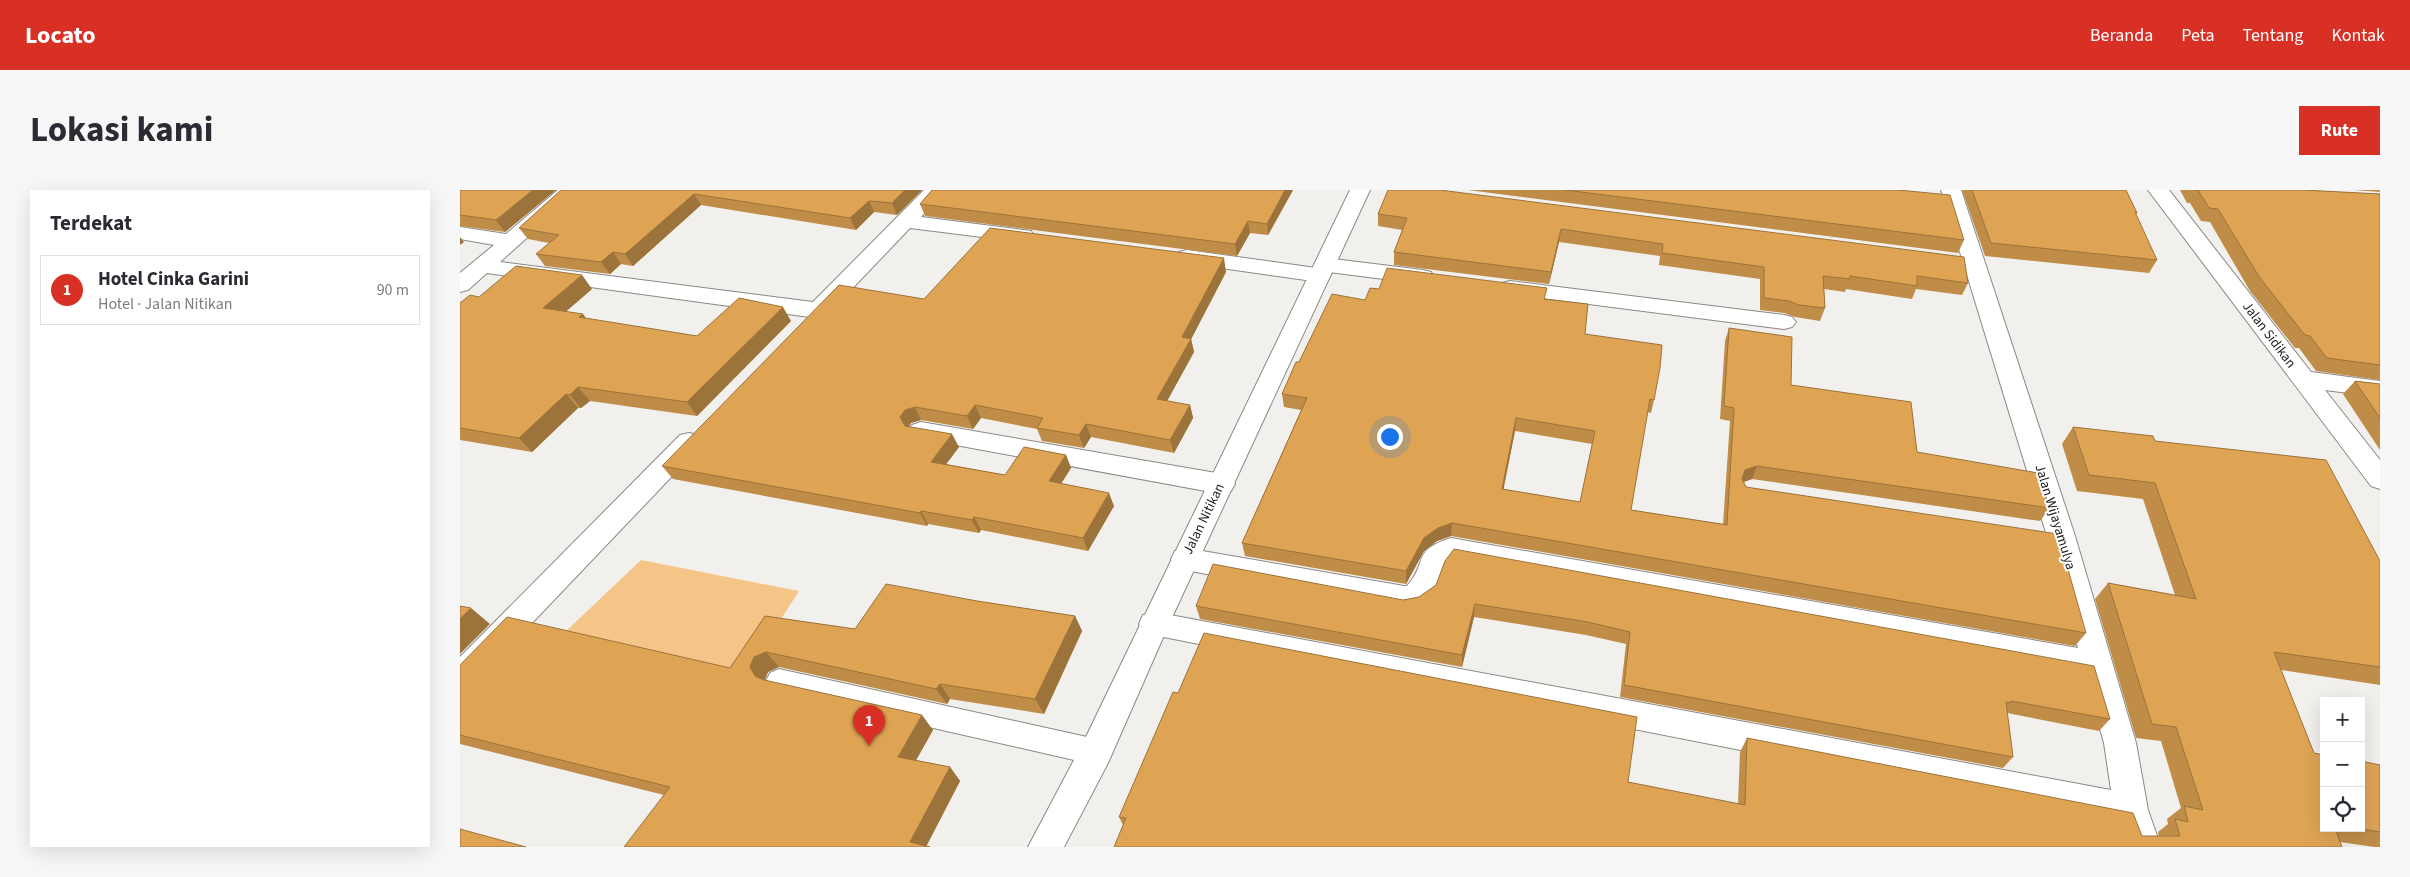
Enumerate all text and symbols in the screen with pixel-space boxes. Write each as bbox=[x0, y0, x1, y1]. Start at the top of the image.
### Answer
text: Locato bbox=[25, 18, 96, 53]
text: Beranda bbox=[2090, 23, 2153, 48]
text: Peta bbox=[2181, 23, 2214, 48]
text: Tentang bbox=[2242, 23, 2303, 48]
text: Kontak bbox=[2331, 23, 2385, 48]
text: Lokasi kami bbox=[30, 105, 213, 155]
button: Rute bbox=[2299, 106, 2380, 155]
text: Terdekat bbox=[50, 208, 132, 238]
text: Hotel Cinka Garini bbox=[98, 266, 249, 293]
text: 1 bbox=[63, 279, 71, 301]
text: 90 m bbox=[377, 279, 409, 301]
text: Hotel · Jalan Nitikan bbox=[98, 293, 232, 315]
street label: Jalan Sidikan bbox=[2237, 298, 2301, 372]
your location bbox=[1377, 424, 1403, 450]
street label: Jalan Wijayamulya bbox=[2029, 462, 2081, 572]
street label: Jalan Nitikan bbox=[1178, 480, 1230, 558]
map controls bbox=[2320, 697, 2365, 832]
button: + bbox=[2320, 697, 2365, 742]
pin: 1 bbox=[853, 705, 885, 746]
button: − bbox=[2320, 742, 2365, 787]
button: locate bbox=[2320, 787, 2365, 832]

